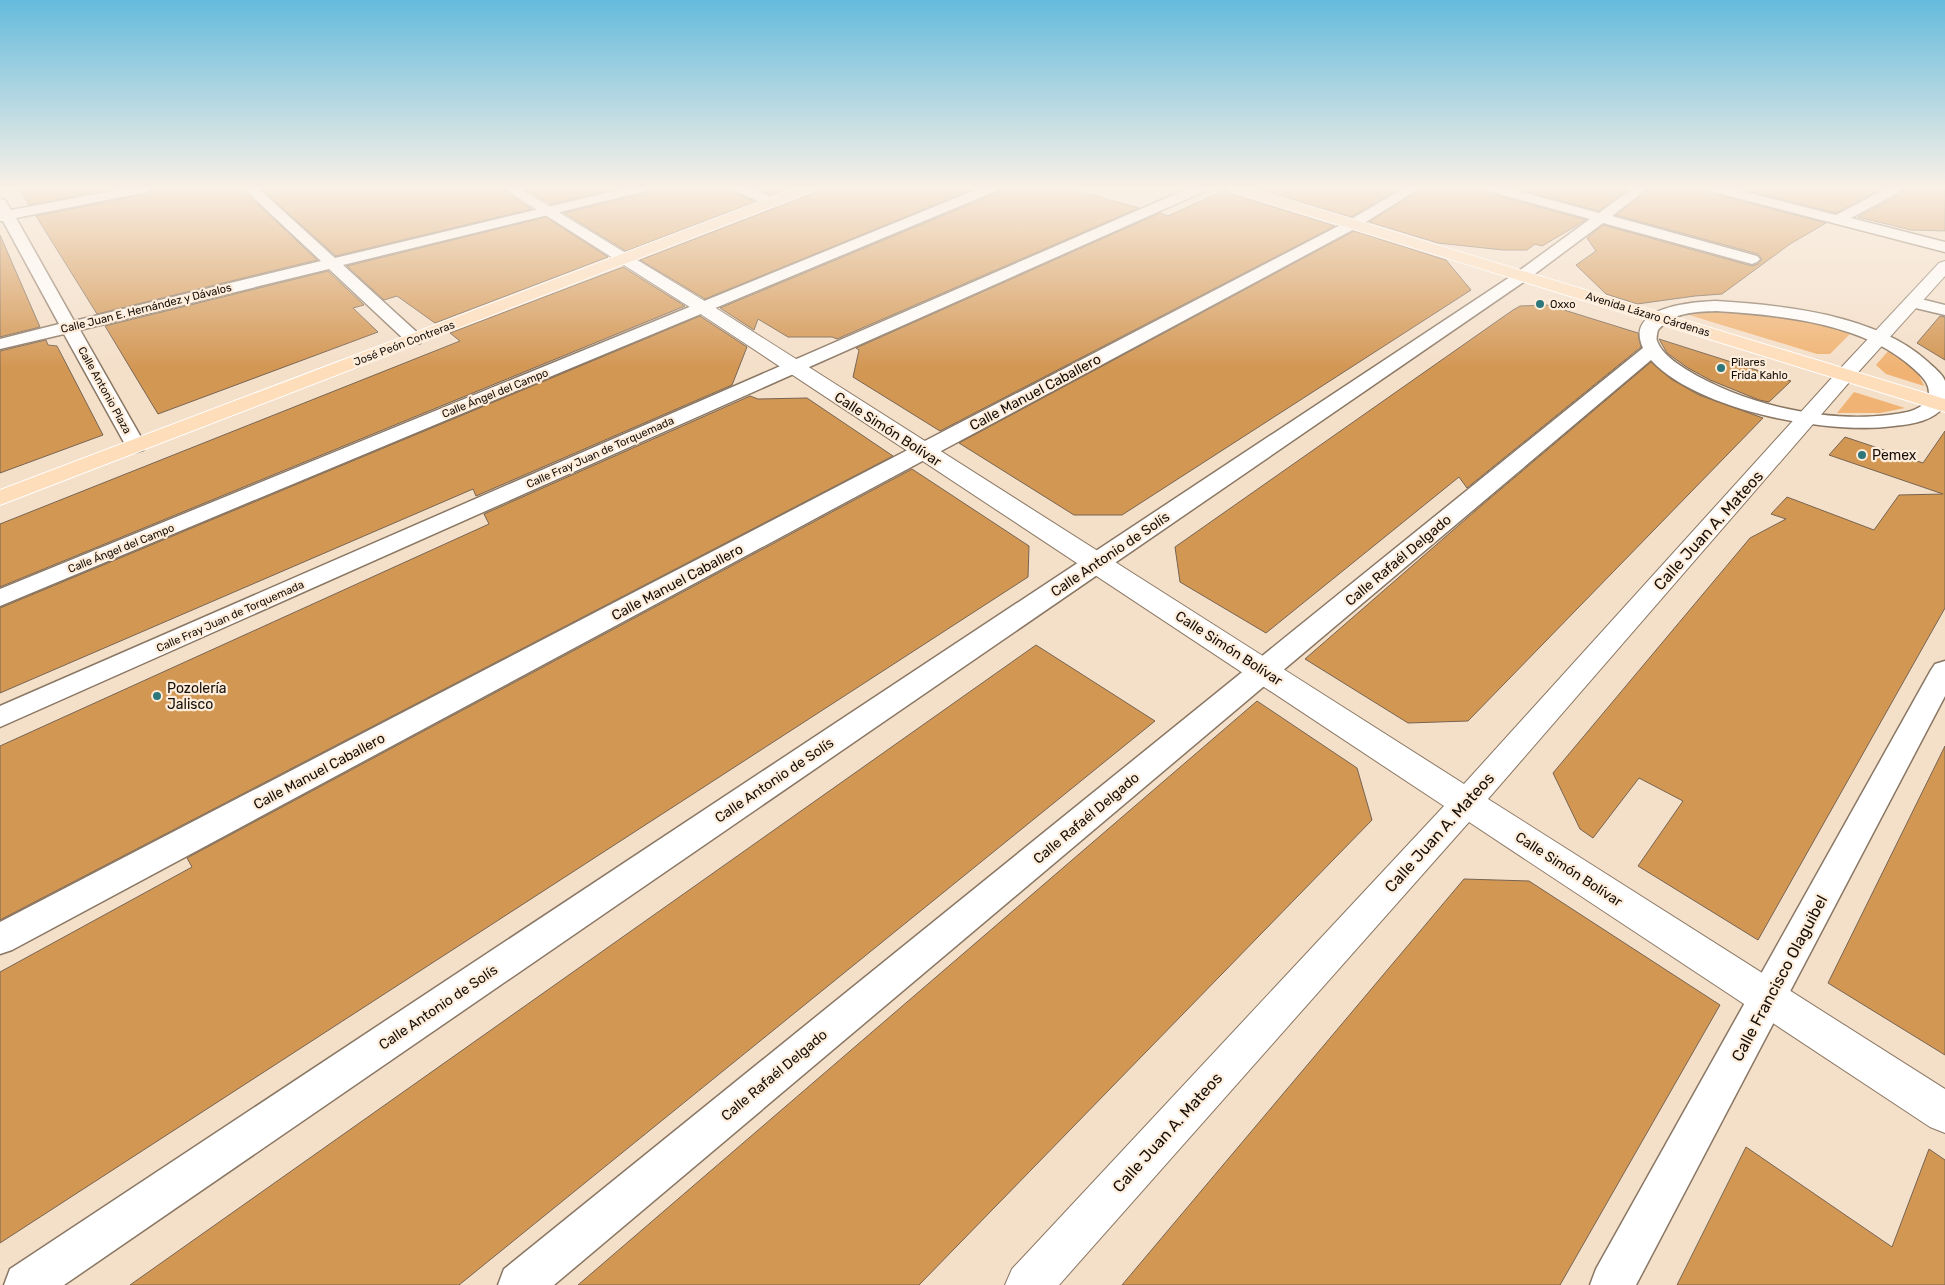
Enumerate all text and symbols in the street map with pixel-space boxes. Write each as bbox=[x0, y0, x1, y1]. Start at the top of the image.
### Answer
street label: Calle Juan E. Hernández y Dávalos bbox=[59, 281, 233, 336]
street label: Avenida Lázaro Cárdenas bbox=[1584, 289, 1712, 340]
marker: Oxxo bbox=[1534, 298, 1546, 310]
place label: Oxxo bbox=[1550, 298, 1575, 311]
street label: José Peón Contreras bbox=[352, 318, 457, 369]
street label: Calle Antonio Plaza bbox=[75, 344, 134, 436]
street label: Calle Manuel Caballero bbox=[967, 351, 1104, 434]
place label: Pilares Frida Kahlo bbox=[1731, 356, 1788, 382]
marker: Pilares Frida Kahlo bbox=[1715, 362, 1727, 374]
street label: Calle Ángel del Campo bbox=[440, 366, 550, 421]
street label: Calle Simón Bolívar bbox=[831, 388, 945, 471]
street label: Calle Fray Juan de Torquemada bbox=[524, 414, 676, 491]
place label: Pemex bbox=[1872, 447, 1917, 464]
marker: Pemex bbox=[1856, 449, 1868, 461]
street label: Calle Juan A. Mateos bbox=[1650, 467, 1767, 594]
street label: Calle Antonio de Solís bbox=[1048, 508, 1173, 601]
street label: Calle Rafaél Delgado bbox=[1342, 511, 1455, 610]
street label: Calle Ángel del Campo bbox=[66, 521, 176, 576]
street label: Calle Manuel Caballero bbox=[609, 541, 746, 624]
street label: Calle Fray Juan de Torquemada bbox=[154, 578, 306, 655]
street label: Calle Simón Bolívar bbox=[1172, 607, 1286, 690]
place label: Pozolería Jalisco bbox=[167, 680, 227, 713]
marker: Pozolería Jalisco bbox=[151, 690, 163, 702]
street label: Calle Manuel Caballero bbox=[251, 730, 388, 813]
street label: Calle Antonio de Solís bbox=[712, 734, 837, 827]
street label: Calle Rafaél Delgado bbox=[1030, 769, 1143, 868]
street label: Calle Juan A. Mateos bbox=[1381, 769, 1498, 896]
street label: Calle Simón Bolívar bbox=[1512, 828, 1626, 911]
street label: Calle Francisco Olaguibel bbox=[1728, 892, 1831, 1065]
street label: Calle Antonio de Solís bbox=[376, 961, 501, 1054]
street label: Calle Rafaél Delgado bbox=[718, 1026, 831, 1125]
street label: Calle Juan A. Mateos bbox=[1109, 1069, 1226, 1196]

